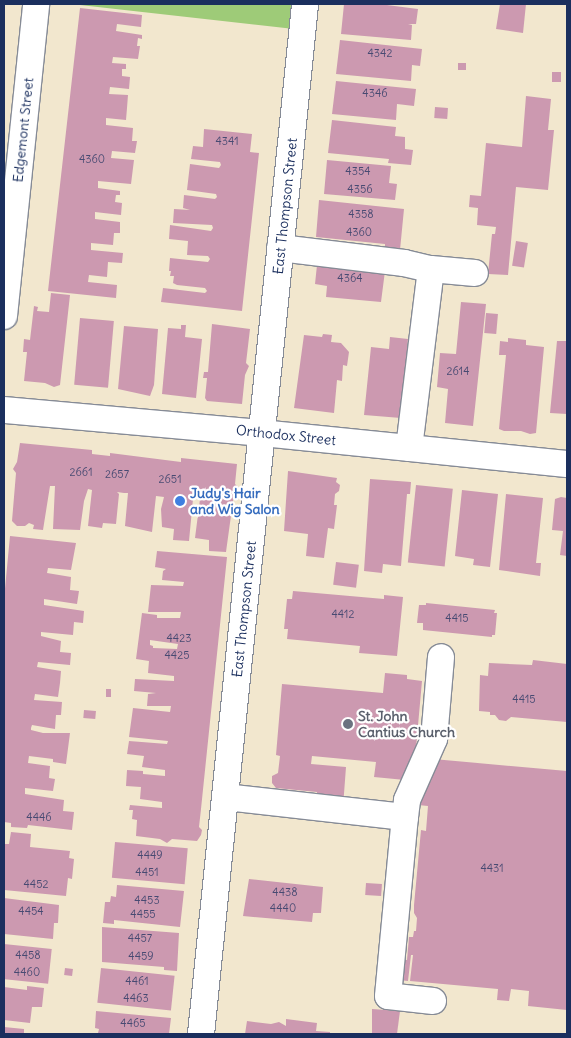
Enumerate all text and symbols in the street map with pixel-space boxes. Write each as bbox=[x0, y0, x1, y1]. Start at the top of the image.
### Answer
house number: 4342 bbox=[368, 46, 392, 60]
street label: Edgemont Street bbox=[9, 77, 37, 183]
house number: 4346 bbox=[362, 86, 388, 100]
house number: 4341 bbox=[215, 134, 239, 148]
street label: East Thompson Street bbox=[269, 137, 301, 275]
house number: 4360 bbox=[79, 152, 105, 166]
house number: 4354 bbox=[345, 164, 371, 178]
house number: 4356 bbox=[347, 182, 373, 196]
house number: 4358 bbox=[348, 207, 374, 221]
house number: 4360 bbox=[346, 225, 372, 239]
house number: 4364 bbox=[337, 271, 363, 285]
house number: 2614 bbox=[446, 364, 470, 378]
street label: Orthodox Street bbox=[235, 421, 337, 449]
house number: 2661 bbox=[69, 465, 93, 479]
house number: 2657 bbox=[105, 467, 129, 481]
house number: 2651 bbox=[158, 472, 182, 486]
place label: Judy's Hair and Wig Salon bbox=[190, 485, 280, 518]
marker: Judy's Hair and Wig Salon bbox=[174, 495, 186, 507]
street label: East Thompson Street bbox=[228, 540, 260, 678]
house number: 4412 bbox=[331, 607, 355, 621]
house number: 4415 bbox=[445, 611, 469, 625]
house number: 4423 bbox=[167, 631, 191, 645]
house number: 4425 bbox=[164, 648, 190, 662]
house number: 4415 bbox=[512, 692, 536, 706]
place label: St. John Cantius Church bbox=[358, 708, 455, 740]
marker: St. John Cantius Church bbox=[342, 718, 354, 730]
house number: 4446 bbox=[26, 810, 52, 824]
house number: 4449 bbox=[137, 848, 163, 862]
house number: 4431 bbox=[480, 861, 504, 875]
house number: 4451 bbox=[135, 865, 159, 879]
house number: 4452 bbox=[23, 877, 49, 891]
house number: 4438 bbox=[272, 885, 298, 899]
house number: 4453 bbox=[134, 893, 160, 907]
house number: 4440 bbox=[270, 901, 296, 915]
house number: 4454 bbox=[18, 904, 44, 918]
house number: 4455 bbox=[130, 907, 156, 921]
house number: 4457 bbox=[128, 931, 152, 945]
house number: 4458 bbox=[15, 948, 41, 962]
house number: 4459 bbox=[128, 949, 154, 963]
house number: 4460 bbox=[14, 965, 40, 979]
house number: 4461 bbox=[125, 974, 149, 988]
house number: 4463 bbox=[123, 991, 149, 1005]
house number: 4465 bbox=[120, 1016, 146, 1030]

